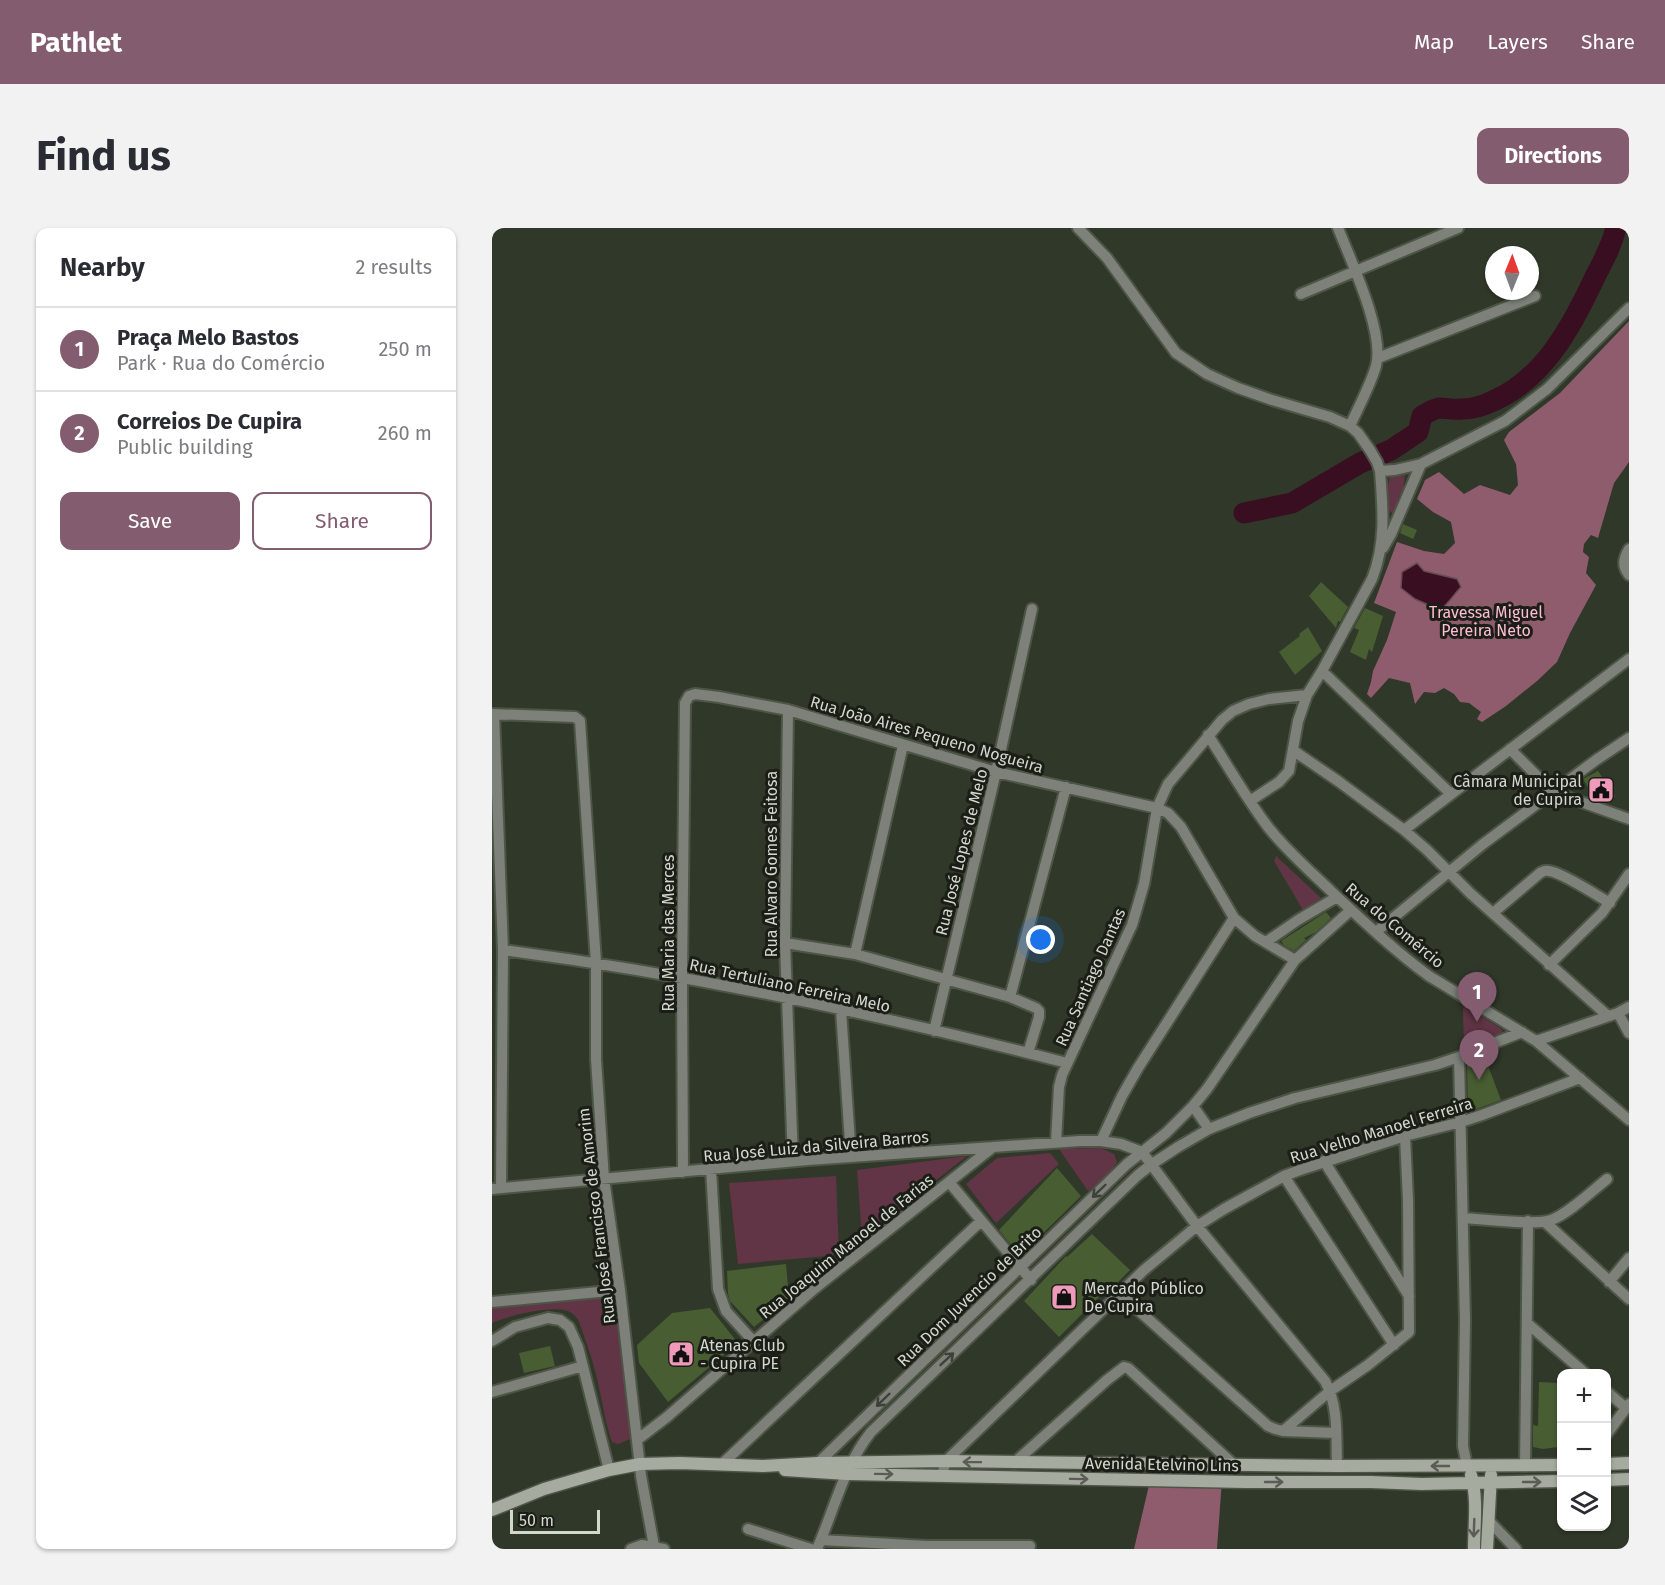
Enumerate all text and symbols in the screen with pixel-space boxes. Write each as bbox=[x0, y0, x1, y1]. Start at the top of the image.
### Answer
text: Pathlet bbox=[30, 26, 122, 59]
text: Map bbox=[1414, 29, 1454, 55]
text: Layers bbox=[1487, 29, 1548, 55]
text: Share bbox=[1581, 29, 1635, 55]
button: Directions bbox=[1477, 128, 1629, 184]
text: Find us bbox=[36, 131, 171, 181]
north arrow bbox=[1485, 246, 1539, 300]
text: Nearby bbox=[60, 252, 145, 283]
text: 2 results bbox=[355, 255, 432, 279]
text: Praça Melo Bastos bbox=[117, 324, 299, 351]
text: 1 bbox=[75, 337, 84, 361]
text: 250 m bbox=[378, 337, 432, 361]
text: Park · Rua do Comércio bbox=[117, 351, 325, 375]
text: Correios De Cupira bbox=[117, 408, 302, 435]
text: 2 bbox=[74, 421, 85, 445]
text: 260 m bbox=[378, 421, 432, 445]
text: Public building bbox=[117, 435, 253, 459]
button: Save bbox=[60, 492, 240, 550]
button: Share bbox=[252, 492, 432, 550]
park label: Travessa Miguel Pereira Neto bbox=[1429, 603, 1543, 640]
street label: Rua João Aires Pequeno Nogueira bbox=[808, 692, 1046, 777]
street label: Rua José Lopes de Melo bbox=[932, 767, 991, 937]
street label: Rua Alvaro Gomes Feitosa bbox=[762, 771, 781, 957]
place label: Câmara Municipal de Cupira bbox=[1453, 772, 1582, 809]
public building icon: Câmara Municipal de Cupira bbox=[1586, 775, 1616, 805]
street label: Rua Maria das Merces bbox=[659, 855, 678, 1011]
street label: Rua do Comércio bbox=[1342, 879, 1448, 972]
street label: Rua Santiago Dantas bbox=[1051, 905, 1129, 1049]
your location bbox=[1026, 925, 1055, 954]
street label: Rua Tertuliano Ferreira Melo bbox=[688, 955, 892, 1016]
pin: 1 bbox=[1458, 972, 1496, 1022]
pin: 2 bbox=[1460, 1030, 1498, 1080]
street label: Rua Velho Manoel Ferreira bbox=[1288, 1094, 1475, 1167]
street label: Rua José Francisco de Amorim bbox=[574, 1107, 619, 1325]
street label: Rua José Luiz da Silveira Barros bbox=[702, 1127, 930, 1166]
street label: Rua Joaquim Manoel de Farias bbox=[755, 1170, 937, 1322]
one-way arrow bbox=[1091, 1184, 1106, 1198]
street label: Rua Dom Juvencio de Brito bbox=[893, 1222, 1045, 1370]
place label: Mercado Público De Cupira bbox=[1084, 1279, 1204, 1316]
shop icon: Mercado Público De Cupira bbox=[1049, 1282, 1079, 1312]
place label: Atenas Club - Cupira PE bbox=[700, 1336, 785, 1373]
public building icon: Atenas Club - Cupira PE bbox=[666, 1339, 696, 1369]
one-way arrow bbox=[939, 1352, 954, 1366]
map controls bbox=[1557, 1369, 1611, 1531]
button: + bbox=[1557, 1369, 1611, 1423]
one-way arrow bbox=[875, 1392, 890, 1407]
button: − bbox=[1557, 1423, 1611, 1477]
street label: Avenida Etelvino Lins bbox=[1085, 1454, 1239, 1475]
one-way arrow bbox=[963, 1456, 983, 1468]
one-way arrow bbox=[1431, 1460, 1451, 1472]
one-way arrow bbox=[873, 1468, 893, 1480]
one-way arrow bbox=[1068, 1473, 1088, 1485]
one-way arrow bbox=[1263, 1476, 1283, 1488]
one-way arrow bbox=[1521, 1476, 1541, 1488]
button: layers bbox=[1557, 1477, 1611, 1531]
scale bar bbox=[510, 1507, 600, 1534]
text: 50 m bbox=[519, 1511, 554, 1530]
one-way arrow bbox=[1469, 1517, 1480, 1537]

